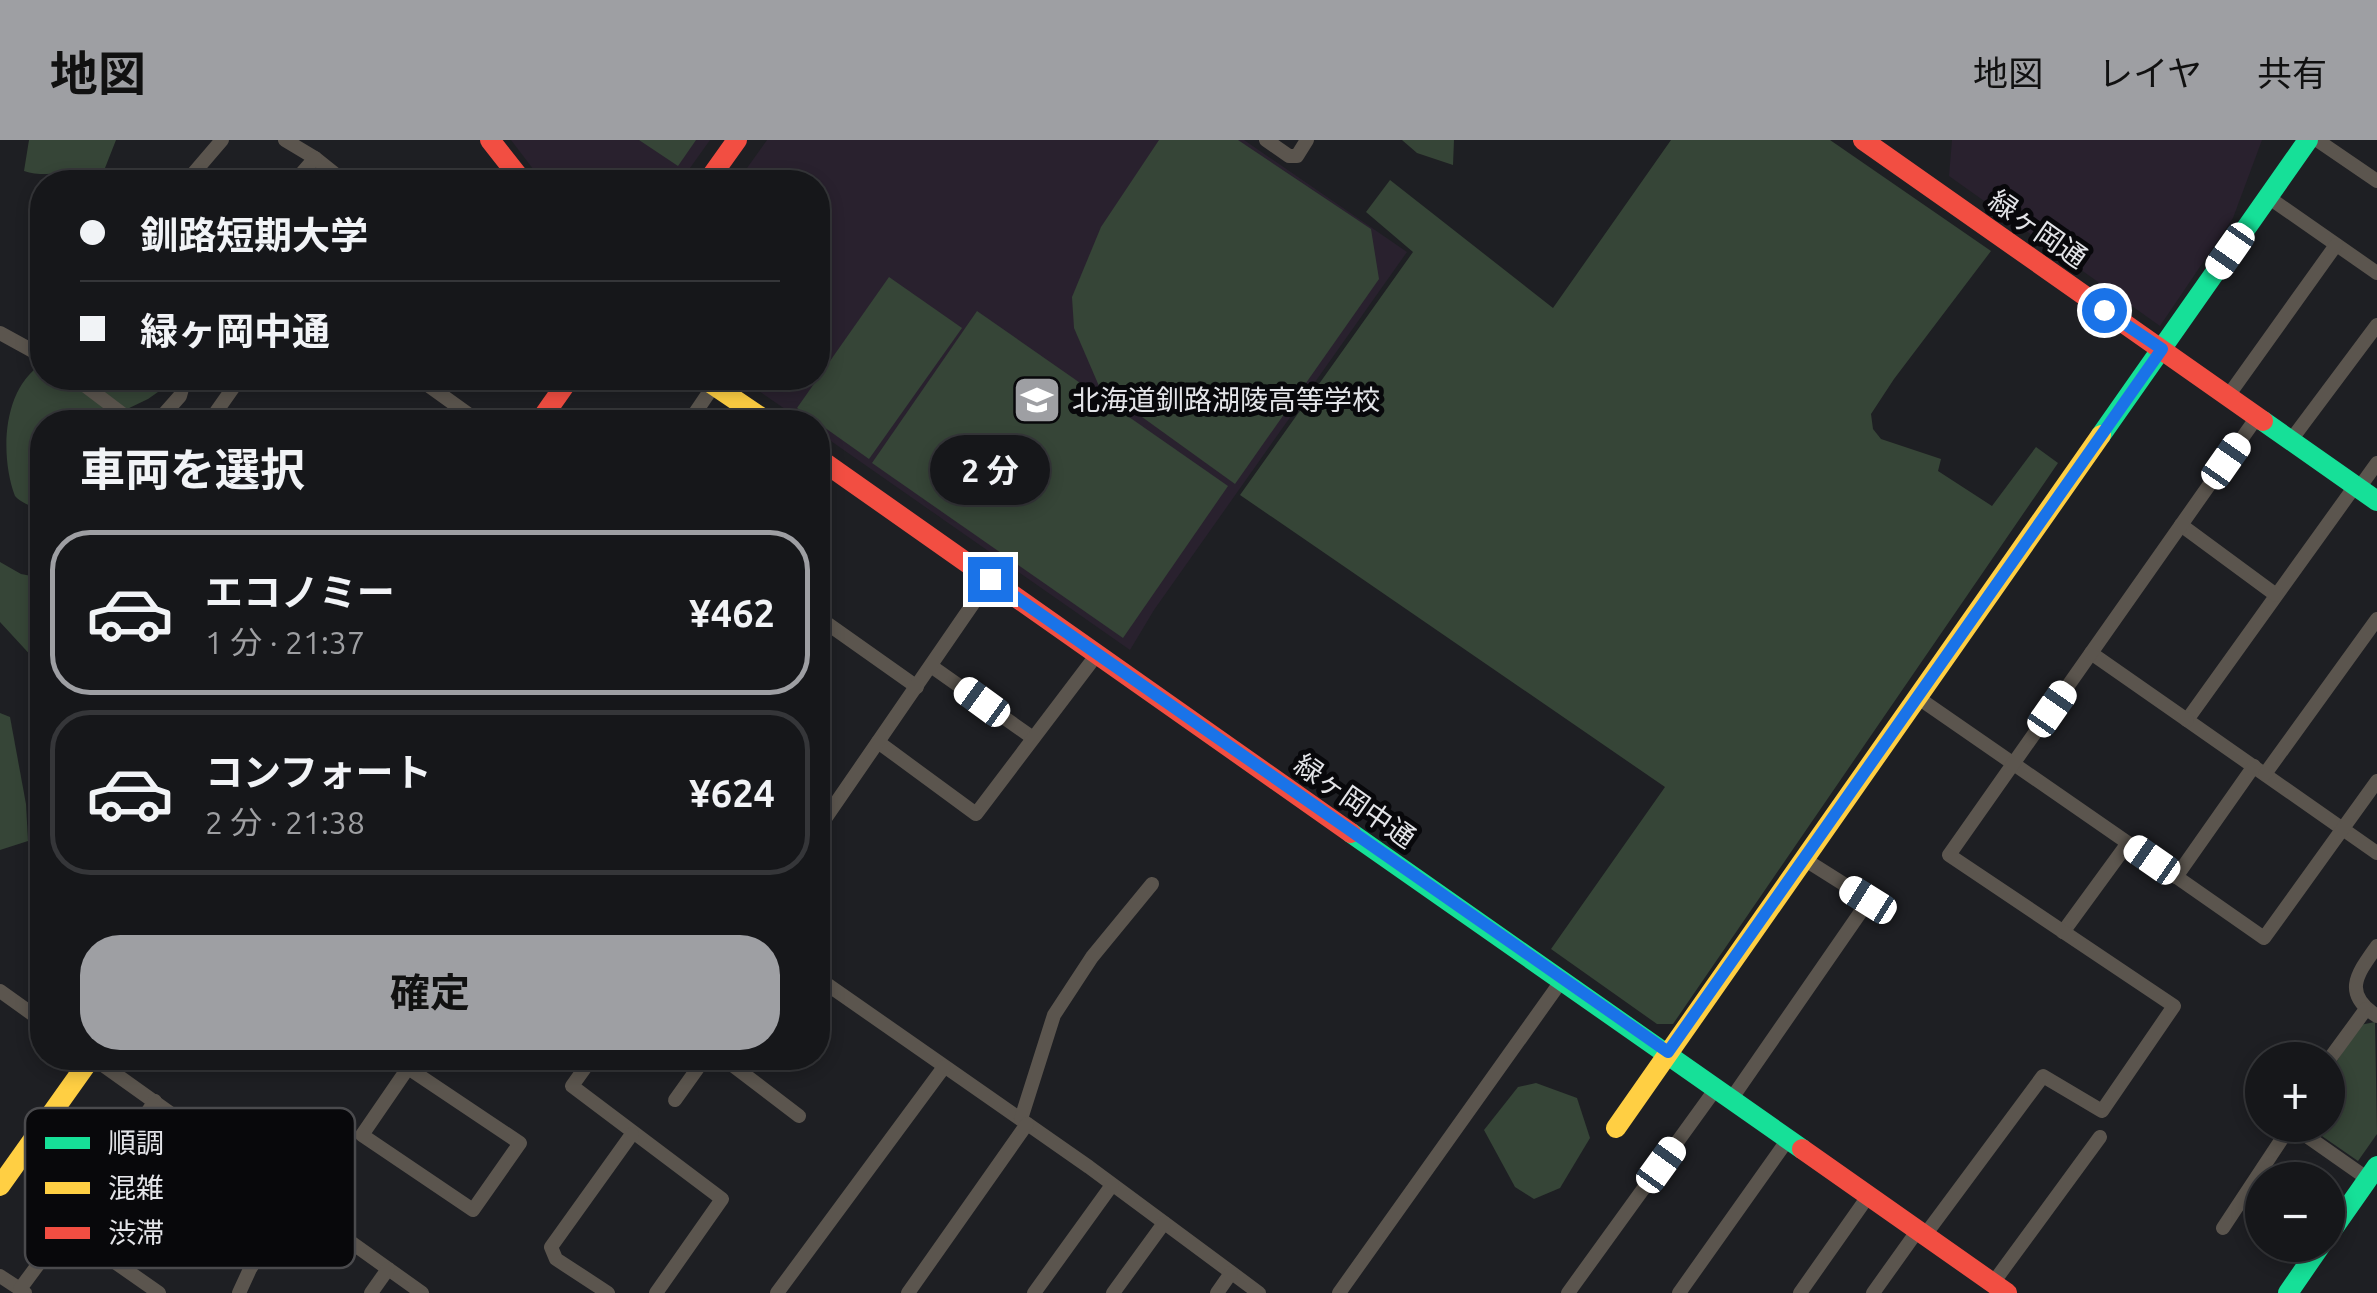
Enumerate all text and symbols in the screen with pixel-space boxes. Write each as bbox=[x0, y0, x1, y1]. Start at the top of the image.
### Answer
text: 地図 bbox=[50, 46, 146, 100]
text: 地図 bbox=[1973, 53, 2043, 93]
text: レイヤ bbox=[2098, 53, 2202, 93]
text: 共有 bbox=[2257, 53, 2327, 93]
street label: 緑ヶ岡通 bbox=[1984, 184, 2093, 273]
text: 釧路短期大学 bbox=[140, 214, 368, 256]
car bbox=[2201, 218, 2259, 284]
route start bbox=[2082, 288, 2127, 333]
text: 緑ヶ岡中通 bbox=[140, 310, 330, 352]
school or university icon: 北海道釧路湖陵高等学校 bbox=[1011, 374, 1063, 426]
place label: 北海道釧路湖陵高等学校 bbox=[1072, 384, 1380, 415]
car bbox=[2197, 428, 2255, 494]
callout: 2 分 bbox=[930, 434, 1050, 504]
text: 車両を選択 bbox=[80, 444, 305, 495]
text: 2 分 bbox=[961, 452, 1019, 488]
route end bbox=[968, 557, 1013, 602]
icon: car bbox=[85, 568, 175, 658]
text: エコノミー bbox=[205, 571, 395, 613]
text: ¥462 bbox=[689, 592, 775, 634]
text: 1 分 · 21:37 bbox=[205, 624, 365, 660]
car bbox=[949, 672, 1015, 732]
car bbox=[2023, 676, 2081, 742]
icon: car bbox=[85, 748, 175, 838]
street label: 緑ヶ岡中通 bbox=[1289, 748, 1422, 853]
text: コンフォート bbox=[205, 751, 432, 793]
text: ¥624 bbox=[689, 772, 775, 814]
text: 2 分 · 21:38 bbox=[205, 804, 365, 840]
car bbox=[2119, 831, 2185, 889]
car bbox=[1835, 871, 1901, 929]
button: 確定 bbox=[80, 935, 780, 1050]
map controls bbox=[2245, 1042, 2345, 1262]
button: + bbox=[2245, 1042, 2345, 1142]
legend bbox=[25, 1108, 355, 1268]
text: 順調 bbox=[108, 1127, 164, 1158]
car bbox=[1631, 1132, 1691, 1198]
button: − bbox=[2245, 1162, 2345, 1262]
text: 混雑 bbox=[108, 1172, 164, 1203]
text: 渋滞 bbox=[108, 1217, 164, 1248]

